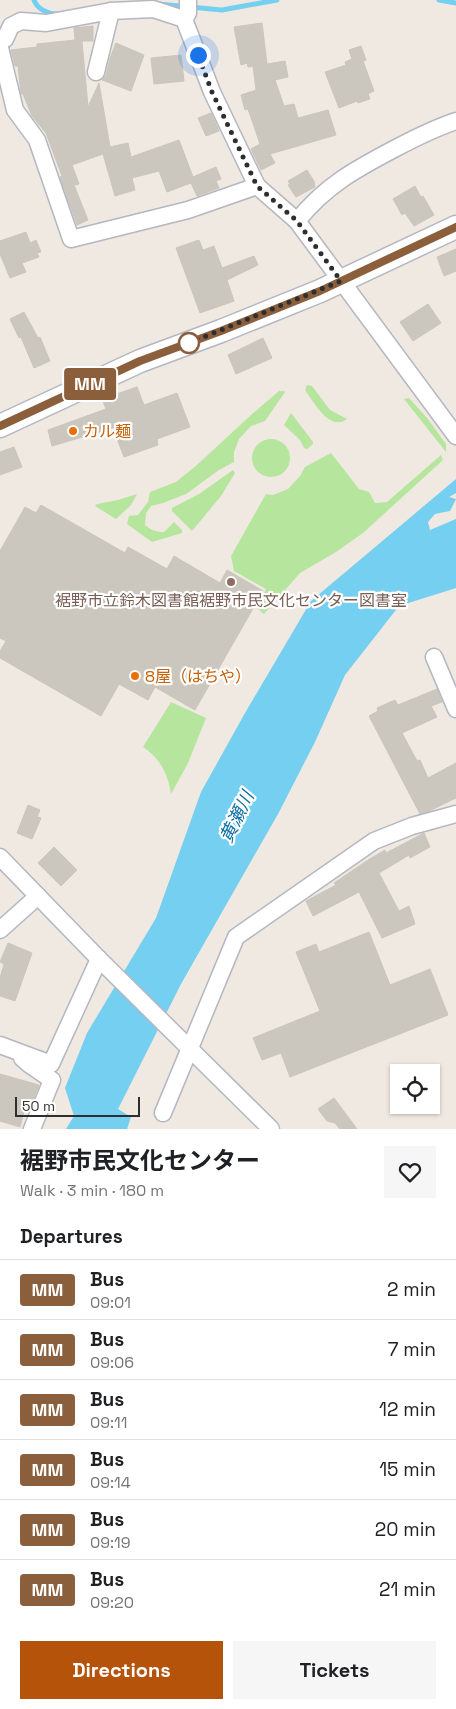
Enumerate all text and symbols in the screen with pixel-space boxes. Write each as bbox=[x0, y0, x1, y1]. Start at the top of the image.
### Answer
your location bbox=[186, 43, 211, 68]
unlabelled marker bbox=[178, 332, 200, 354]
line badge: MM bbox=[68, 368, 112, 400]
text: MM bbox=[74, 372, 106, 395]
place label: カル麺 bbox=[83, 421, 131, 442]
marker: カル麺 bbox=[67, 425, 79, 437]
marker: 裾野市立鈴木図書館裾野市民文化センター図書室 bbox=[225, 576, 237, 588]
place label: 裾野市立鈴木図書館裾野市民文化センター図書室 bbox=[55, 590, 407, 611]
place label: 8屋（はちや） bbox=[145, 666, 251, 687]
marker: 8屋（はちや） bbox=[129, 670, 141, 682]
water label: 黄瀬川 bbox=[214, 786, 260, 846]
map controls bbox=[390, 1064, 440, 1114]
button: locate bbox=[390, 1064, 440, 1114]
scale bar bbox=[15, 1094, 140, 1117]
text: 50 m bbox=[22, 1097, 55, 1115]
text: 裾野市民文化センター bbox=[20, 1145, 260, 1176]
button: heart bbox=[384, 1146, 436, 1198]
text: Walk · 3 min · 180 m bbox=[20, 1180, 164, 1201]
text: Departures bbox=[20, 1224, 123, 1249]
text: Bus bbox=[90, 1267, 124, 1292]
text: 2 min bbox=[387, 1277, 436, 1302]
text: MM bbox=[32, 1278, 63, 1301]
text: 09:01 bbox=[90, 1292, 131, 1313]
text: Bus bbox=[90, 1327, 124, 1352]
text: 7 min bbox=[388, 1337, 436, 1362]
text: MM bbox=[32, 1338, 63, 1361]
text: 09:06 bbox=[90, 1352, 134, 1373]
text: Bus bbox=[90, 1387, 124, 1412]
text: 12 min bbox=[379, 1397, 436, 1422]
text: MM bbox=[32, 1398, 63, 1421]
text: 09:11 bbox=[90, 1412, 127, 1433]
text: Bus bbox=[90, 1447, 124, 1472]
text: 15 min bbox=[379, 1457, 436, 1482]
text: MM bbox=[32, 1458, 63, 1481]
text: 09:14 bbox=[90, 1472, 131, 1493]
text: Bus bbox=[90, 1507, 124, 1532]
text: 20 min bbox=[375, 1517, 436, 1542]
text: MM bbox=[32, 1518, 63, 1541]
text: 09:19 bbox=[90, 1532, 131, 1553]
text: Bus bbox=[90, 1567, 124, 1592]
text: 21 min bbox=[379, 1577, 436, 1602]
text: MM bbox=[32, 1578, 63, 1601]
text: 09:20 bbox=[90, 1592, 134, 1613]
button: Directions bbox=[20, 1641, 223, 1699]
button: Tickets bbox=[233, 1641, 436, 1699]

